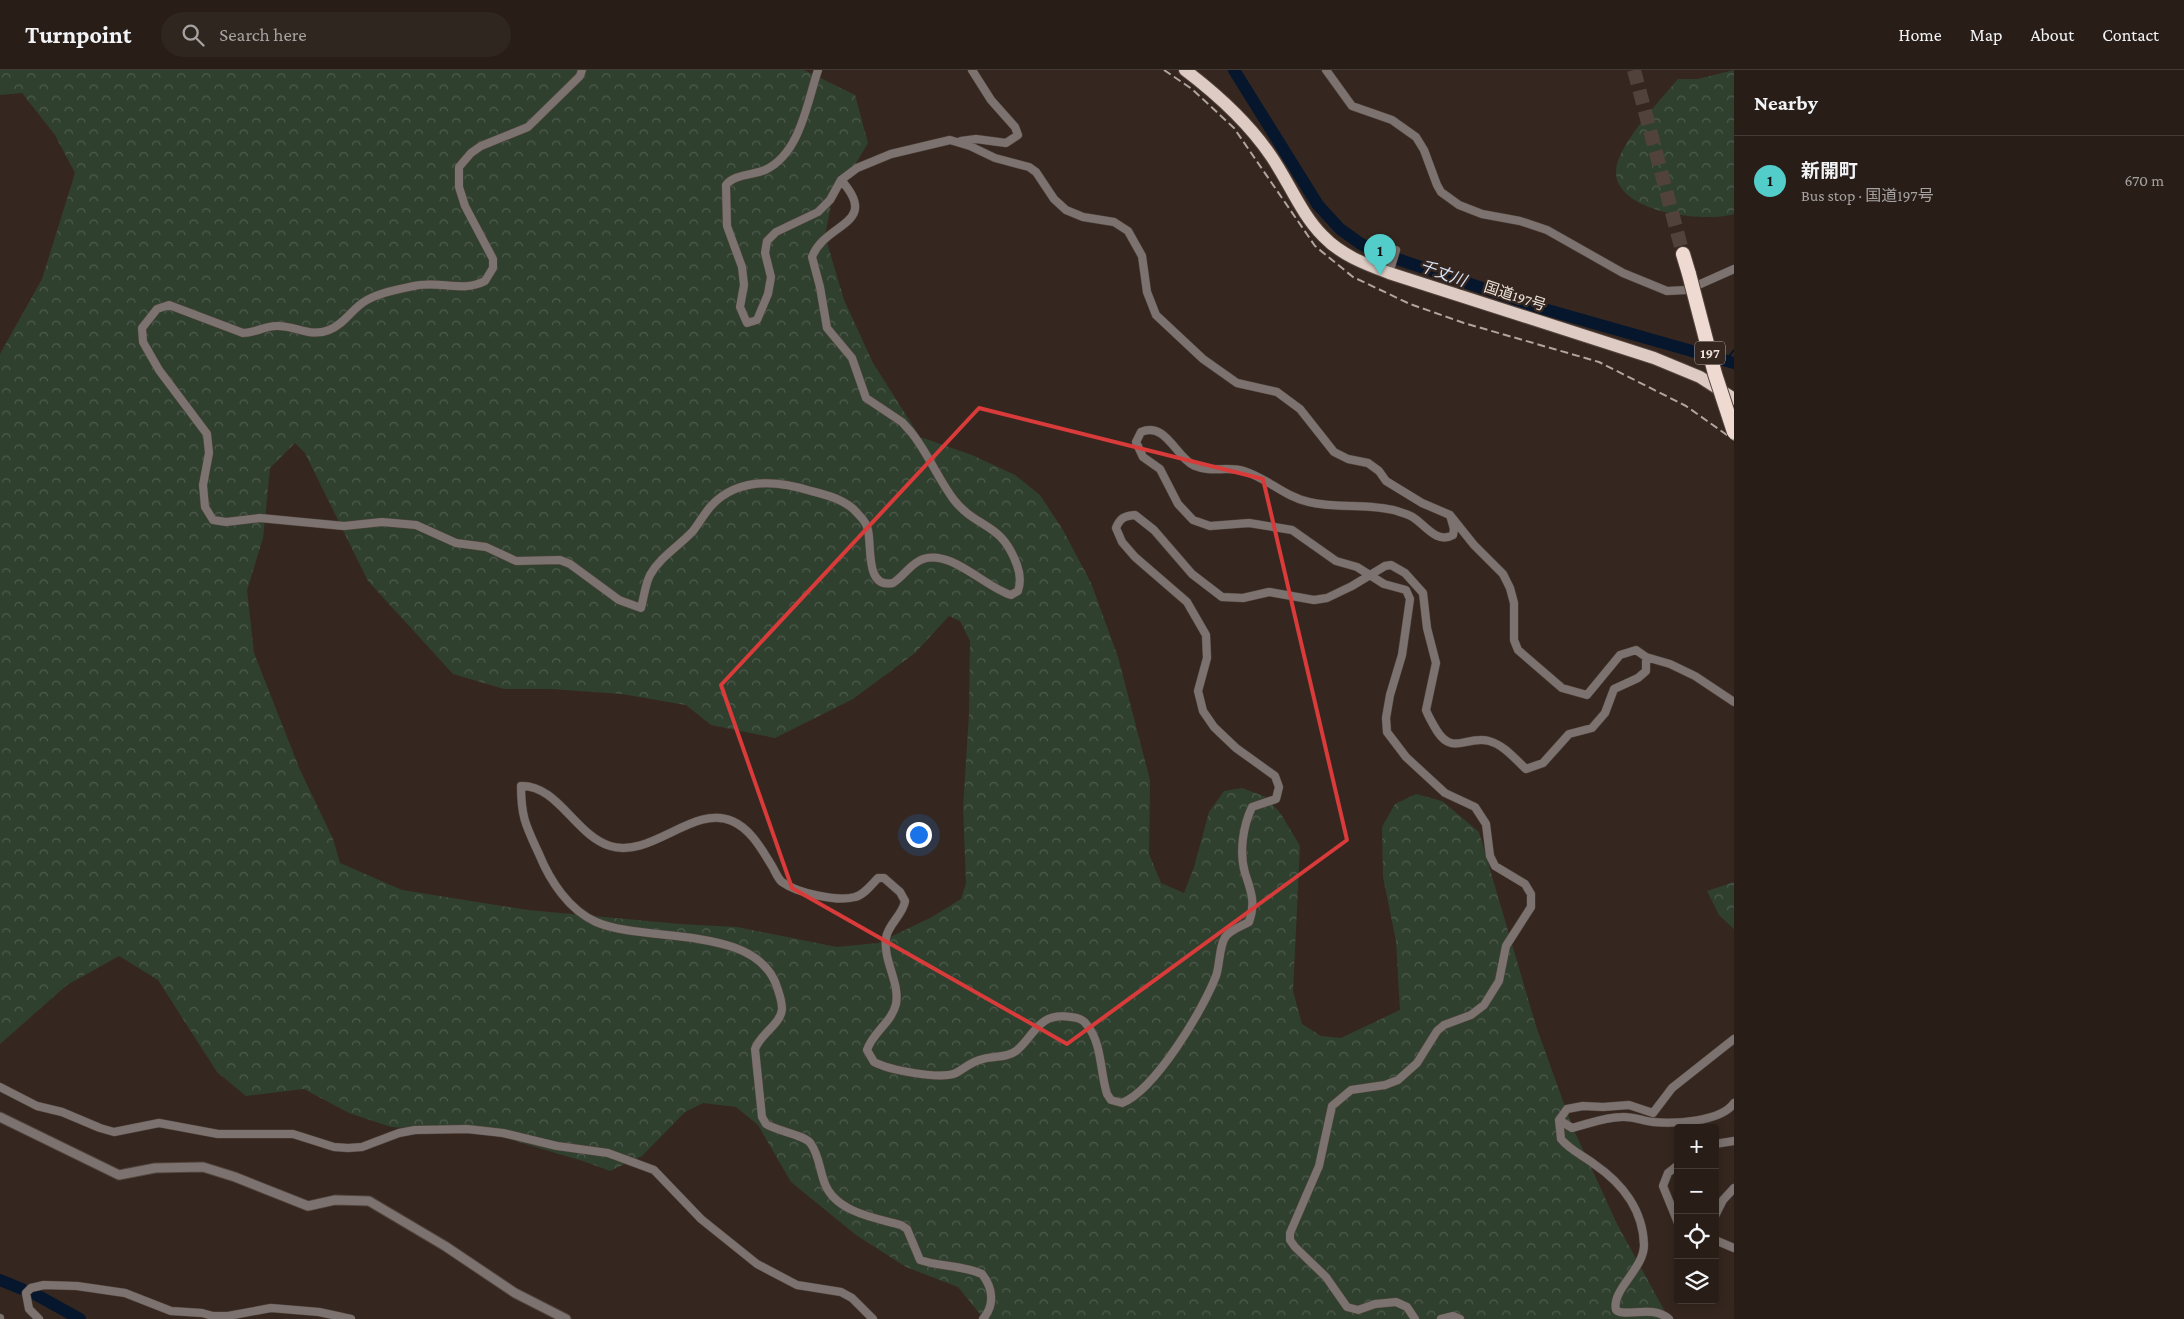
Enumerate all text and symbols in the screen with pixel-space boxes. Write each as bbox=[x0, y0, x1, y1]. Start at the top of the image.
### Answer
search box bbox=[161, 12, 511, 57]
text: Turnpoint bbox=[25, 21, 131, 48]
icon: search bbox=[179, 21, 207, 49]
text: Search here bbox=[219, 24, 307, 45]
text: Home bbox=[1899, 25, 1942, 45]
text: Map bbox=[1970, 25, 2002, 45]
text: About bbox=[2030, 25, 2074, 45]
text: Contact bbox=[2102, 25, 2159, 45]
text: Nearby bbox=[1754, 91, 1818, 115]
text: 新開町 bbox=[1801, 160, 1858, 181]
text: 1 bbox=[1767, 172, 1773, 189]
text: 670 m bbox=[2124, 172, 2164, 189]
text: Bus stop · 国道197号 bbox=[1801, 187, 1934, 204]
pin: 1 bbox=[1364, 234, 1396, 275]
water label: 千丈川 bbox=[1418, 257, 1470, 290]
street label: 国道197号 bbox=[1482, 278, 1548, 314]
road number: 197 bbox=[1695, 342, 1725, 364]
your location bbox=[906, 822, 932, 848]
map controls bbox=[1674, 1124, 1719, 1304]
button: + bbox=[1674, 1124, 1719, 1169]
button: − bbox=[1674, 1169, 1719, 1214]
button: locate bbox=[1674, 1214, 1719, 1259]
button: layers bbox=[1674, 1259, 1719, 1304]

